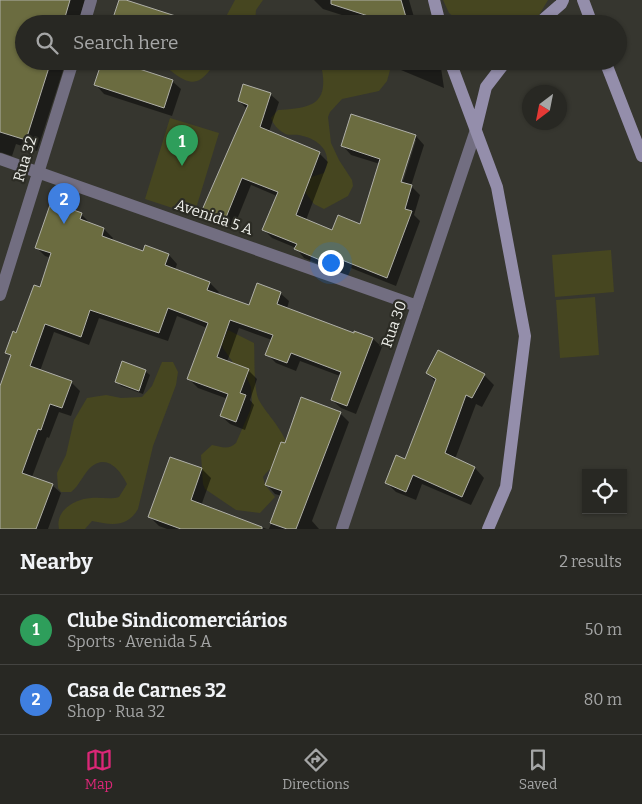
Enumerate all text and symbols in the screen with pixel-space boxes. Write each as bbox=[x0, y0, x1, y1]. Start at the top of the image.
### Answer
search box bbox=[15, 15, 627, 70]
icon: search bbox=[33, 29, 61, 57]
text: Search here bbox=[73, 31, 178, 54]
north arrow bbox=[522, 85, 567, 130]
pin: 1 bbox=[166, 125, 198, 166]
street label: Rua 32 bbox=[10, 134, 40, 184]
pin: 2 bbox=[48, 183, 80, 224]
street label: Avenida 5 A bbox=[173, 195, 256, 239]
your location bbox=[318, 250, 344, 276]
street label: Rua 30 bbox=[378, 298, 410, 350]
map controls bbox=[582, 469, 627, 514]
button: locate bbox=[582, 469, 627, 514]
text: Nearby bbox=[20, 549, 93, 575]
text: 2 results bbox=[559, 552, 622, 571]
text: Clube Sindicomerciários bbox=[67, 609, 287, 632]
text: 1 bbox=[33, 620, 39, 639]
text: 50 m bbox=[585, 620, 622, 639]
text: Sports · Avenida 5 A bbox=[67, 632, 212, 651]
text: Casa de Carnes 32 bbox=[67, 679, 226, 702]
text: 2 bbox=[31, 690, 41, 709]
text: 80 m bbox=[584, 690, 622, 709]
text: Shop · Rua 32 bbox=[67, 702, 165, 721]
tab: Map bbox=[85, 746, 113, 793]
tab: Directions bbox=[282, 746, 350, 793]
tab: Saved bbox=[519, 746, 557, 793]

